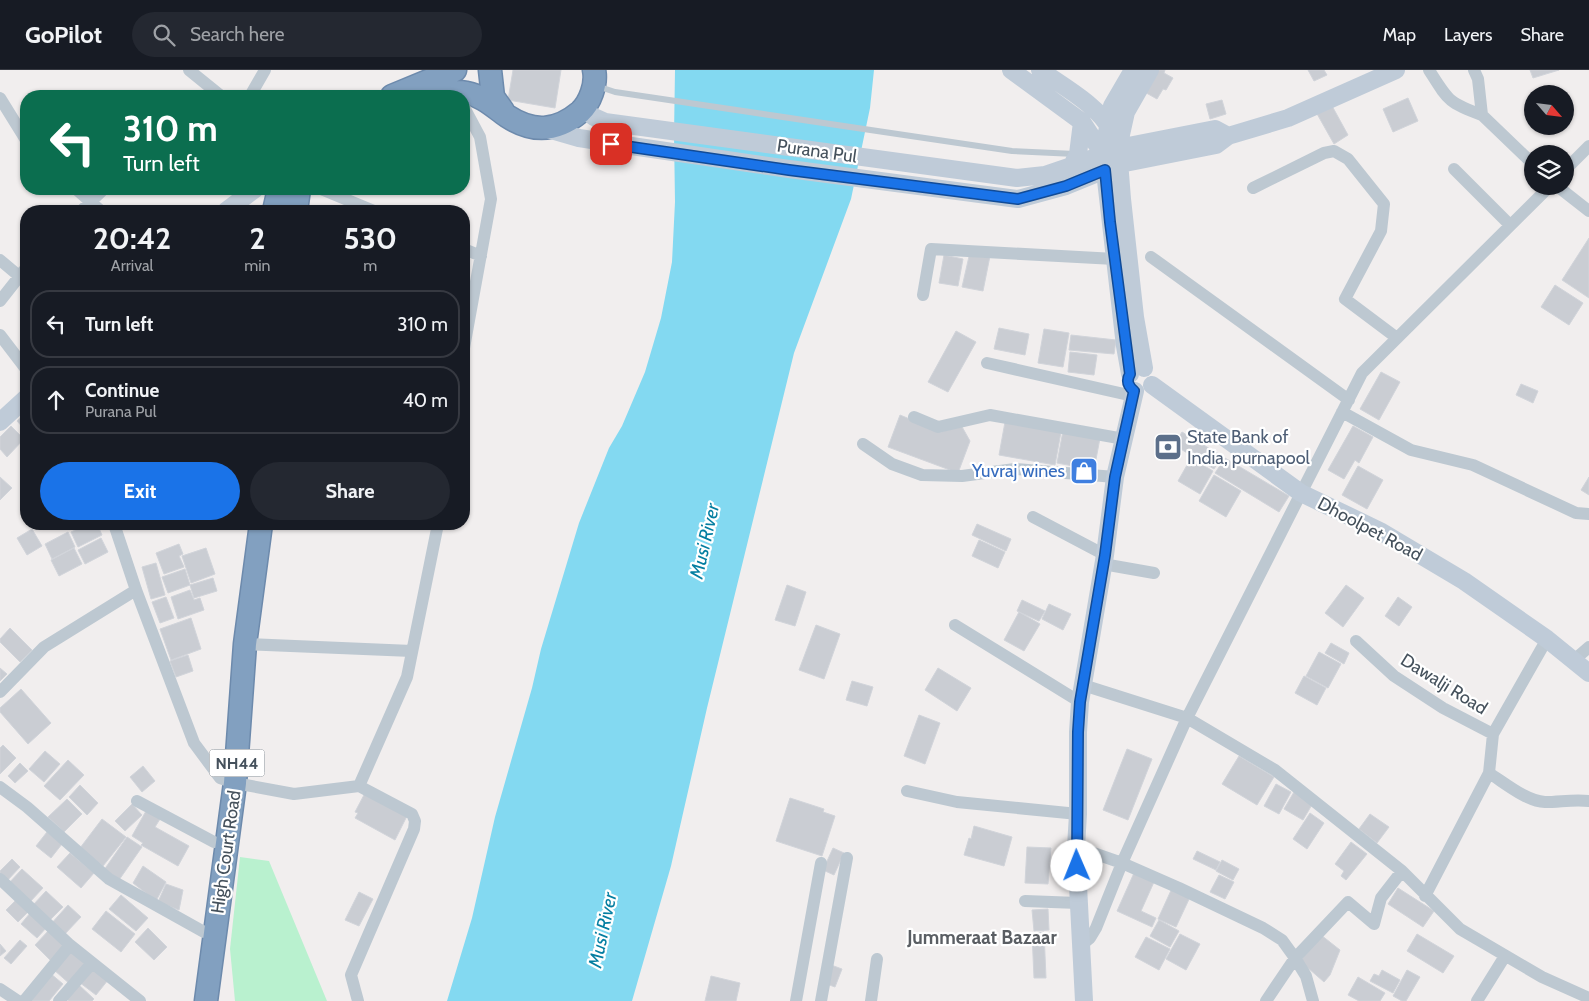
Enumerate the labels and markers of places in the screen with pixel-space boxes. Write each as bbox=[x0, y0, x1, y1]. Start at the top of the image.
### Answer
pin bbox=[590, 123, 632, 165]
place label: State Bank of India, purnapool bbox=[1187, 426, 1311, 469]
bank icon: State Bank of India, purnapool bbox=[1153, 432, 1183, 462]
shop icon: Yuvraj wines bbox=[1069, 456, 1099, 486]
place label: Yuvraj wines bbox=[971, 460, 1065, 482]

